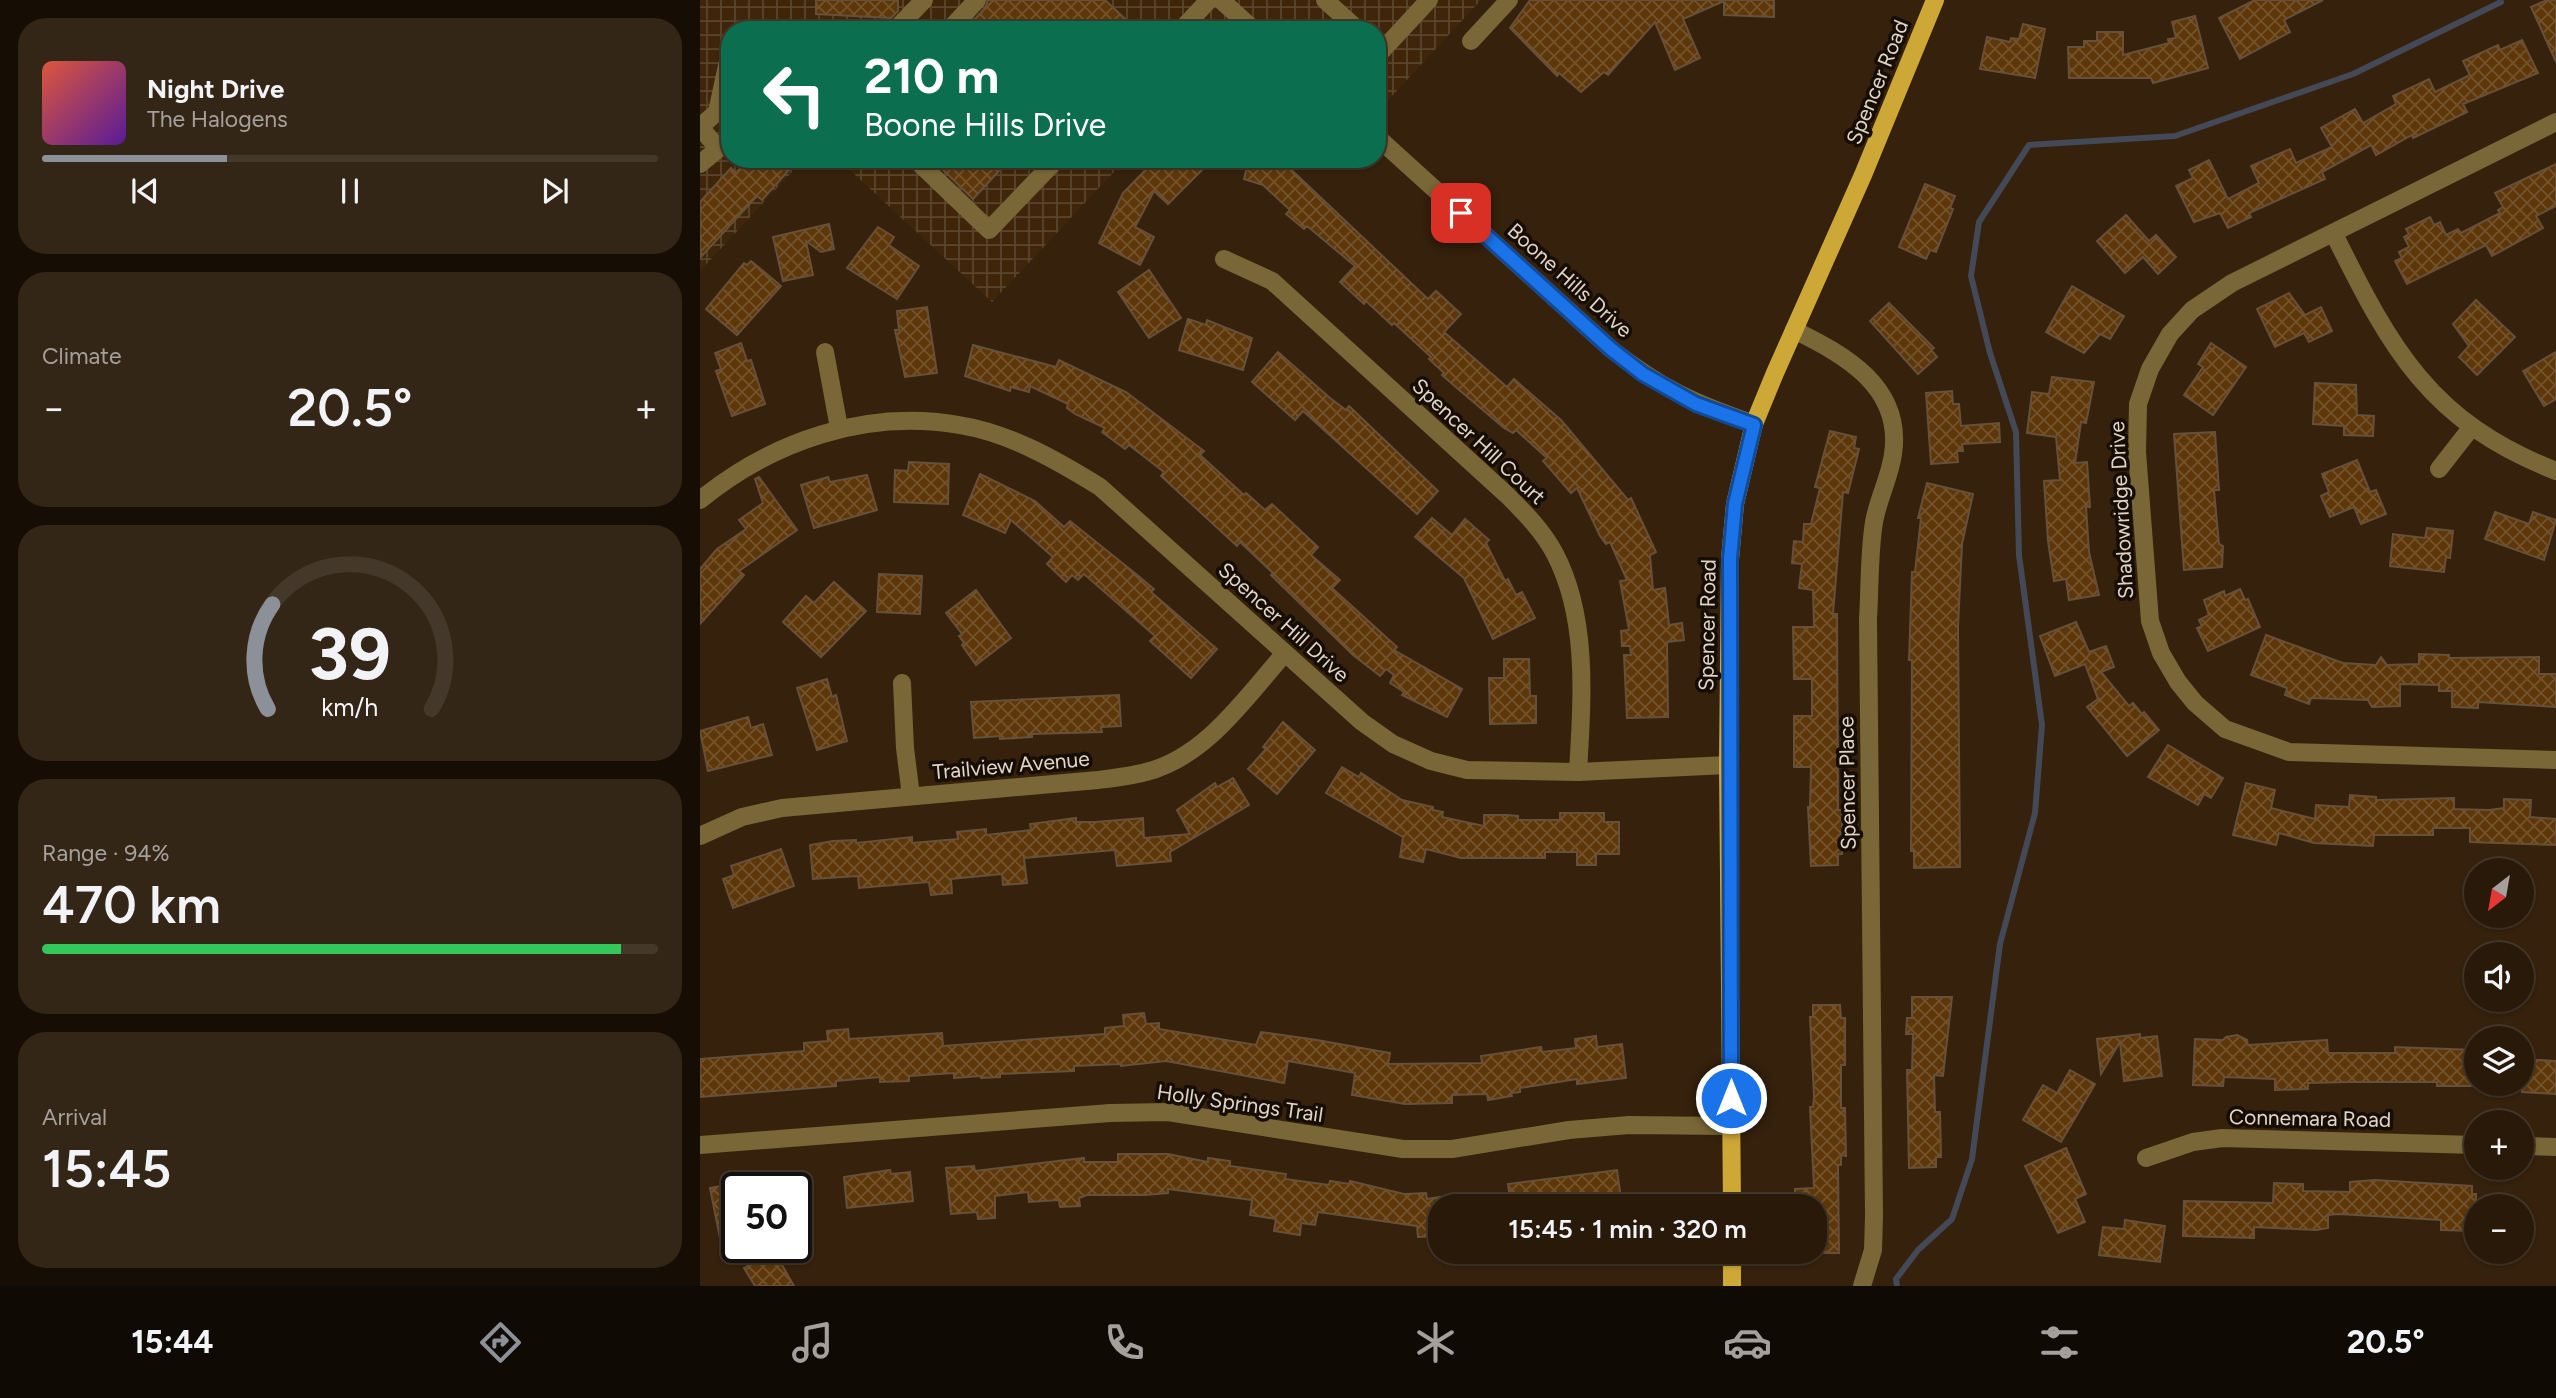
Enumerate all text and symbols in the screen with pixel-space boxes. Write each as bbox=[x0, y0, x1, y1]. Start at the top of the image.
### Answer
street label: Spencer Road bbox=[1841, 16, 1913, 148]
text: 210 m bbox=[864, 46, 999, 105]
icon: left bbox=[749, 49, 840, 140]
text: Night Drive bbox=[147, 73, 284, 105]
text: The Halogens bbox=[147, 105, 288, 133]
text: Boone Hills Drive bbox=[864, 106, 1106, 144]
icon: previous bbox=[126, 172, 164, 210]
icon: pause bbox=[331, 172, 369, 210]
icon: next bbox=[536, 172, 574, 210]
pin bbox=[1431, 183, 1491, 243]
icon: arrive bbox=[1442, 194, 1480, 232]
street label: Boone Hills Drive bbox=[1503, 218, 1637, 342]
text: Climate bbox=[42, 342, 121, 370]
street label: Spencer Hill Court bbox=[1407, 373, 1551, 509]
text: 20.5° bbox=[288, 377, 412, 439]
text: − bbox=[42, 385, 66, 431]
text: + bbox=[634, 385, 658, 431]
street label: Shadowridge Drive bbox=[2104, 421, 2138, 599]
street label: Spencer Hill Drive bbox=[1213, 557, 1355, 687]
street label: Spencer Road bbox=[1693, 559, 1721, 691]
text: 39 bbox=[309, 610, 391, 697]
text: km/h bbox=[321, 692, 379, 722]
street label: Spencer Place bbox=[1833, 716, 1861, 850]
street label: Trailview Avenue bbox=[931, 746, 1091, 784]
text: Range · 94% bbox=[42, 839, 170, 867]
north arrow bbox=[2464, 858, 2534, 928]
map controls bbox=[2464, 858, 2534, 1264]
text: 470 km bbox=[42, 874, 221, 936]
button: sound bbox=[2464, 942, 2534, 1012]
button: layers bbox=[2464, 1026, 2534, 1096]
position arrow bbox=[1694, 1061, 1768, 1135]
street label: Holly Springs Trail bbox=[1155, 1079, 1325, 1127]
text: Arrival bbox=[42, 1103, 107, 1131]
street label: Connemara Road bbox=[2229, 1104, 2391, 1132]
button: + bbox=[2464, 1110, 2534, 1180]
text: 15:45 bbox=[42, 1138, 171, 1200]
speed limit sign: 50 bbox=[721, 1172, 812, 1263]
button: − bbox=[2464, 1194, 2534, 1264]
text: 15:45 · 1 min · 320 m bbox=[1508, 1213, 1747, 1245]
icon: directions bbox=[476, 1318, 525, 1367]
icon: music bbox=[788, 1318, 837, 1367]
icon: phone bbox=[1100, 1318, 1149, 1367]
icon: climate bbox=[1411, 1318, 1460, 1367]
icon: car bbox=[1723, 1318, 1772, 1367]
icon: filters bbox=[2035, 1318, 2084, 1367]
text: 15:44 bbox=[131, 1323, 214, 1361]
text: 20.5° bbox=[2347, 1323, 2425, 1361]

